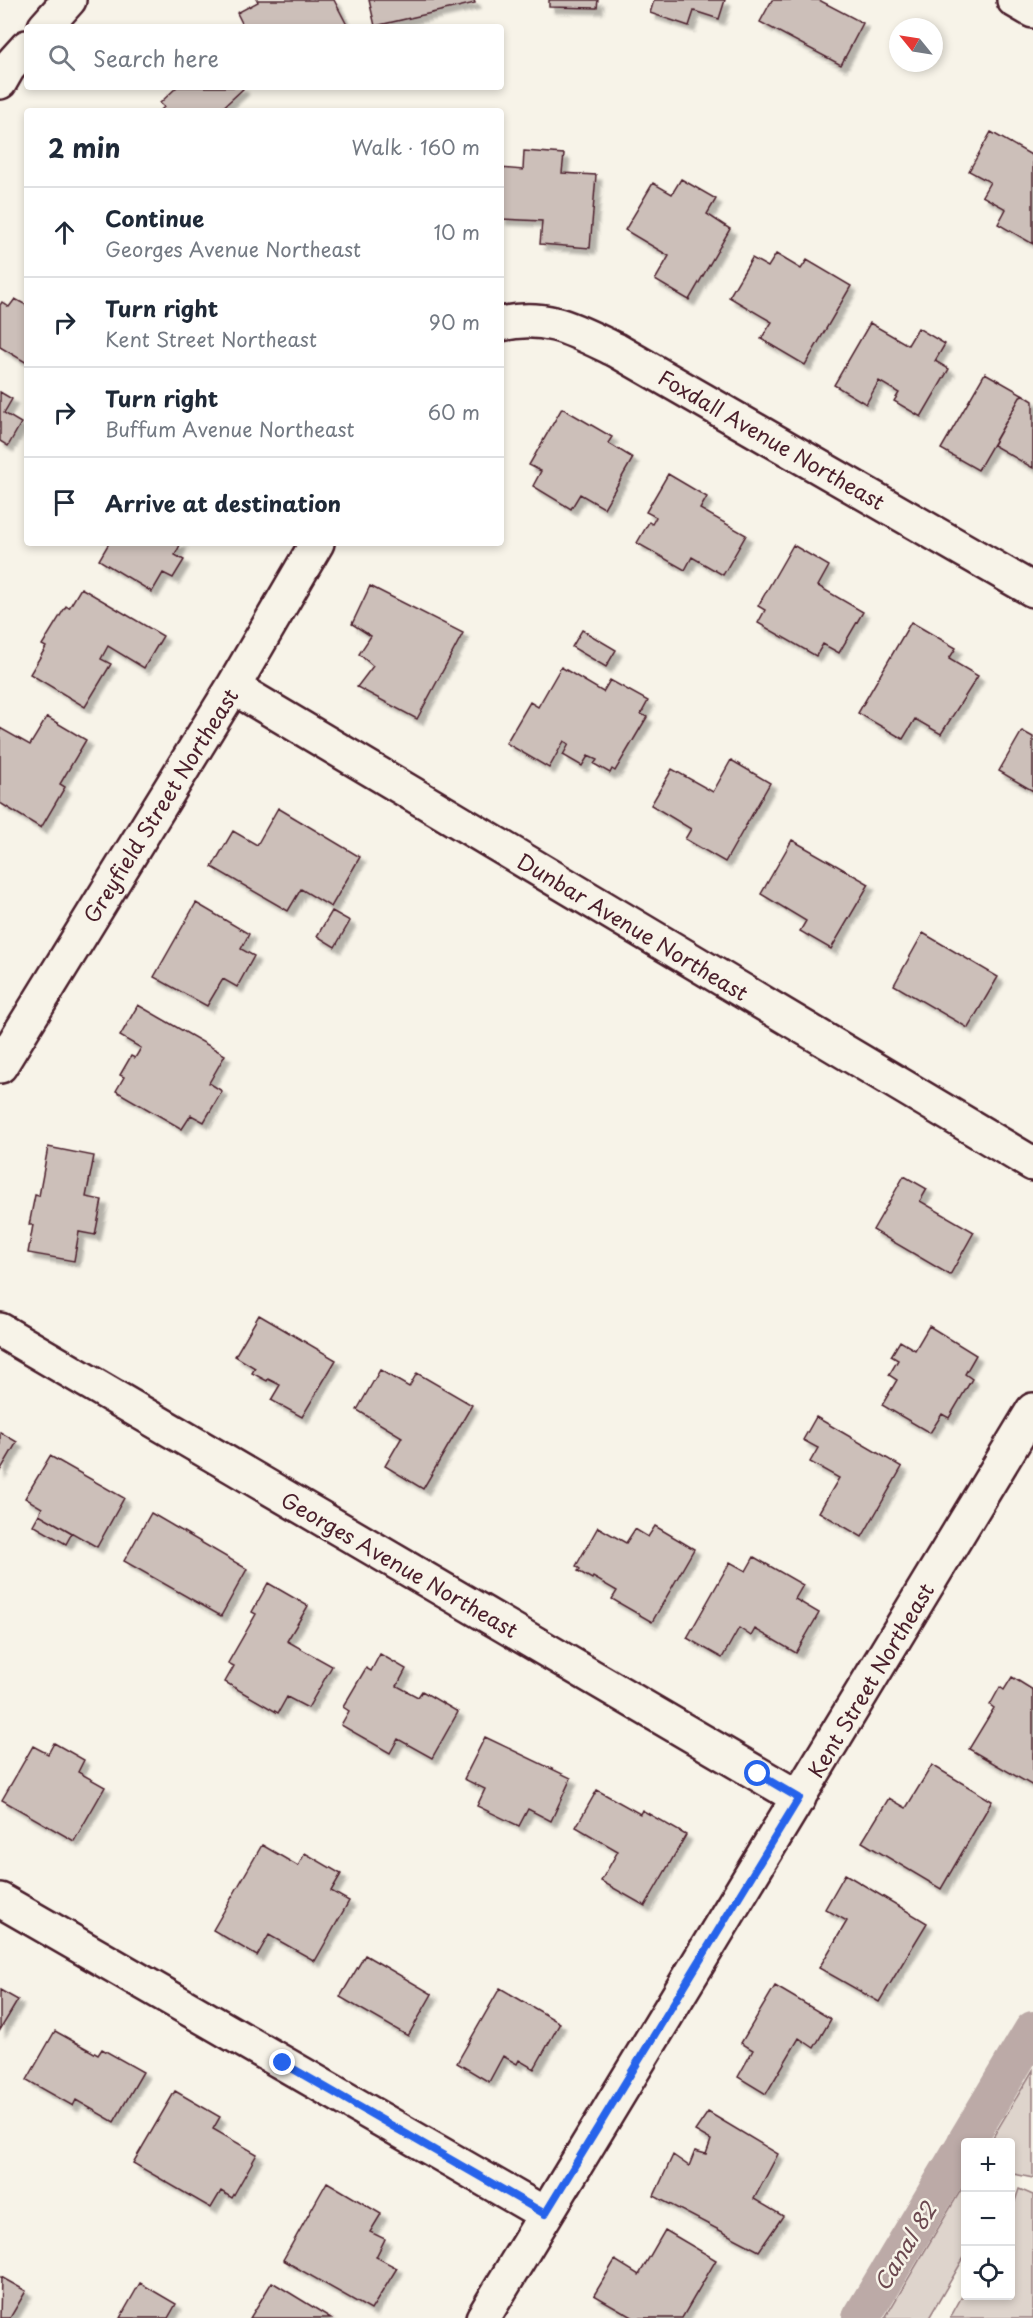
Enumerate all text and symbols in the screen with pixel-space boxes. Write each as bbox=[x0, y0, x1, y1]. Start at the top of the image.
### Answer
north arrow bbox=[889, 18, 943, 72]
search box bbox=[24, 24, 504, 90]
icon: search bbox=[45, 41, 78, 74]
text: Search here bbox=[93, 41, 219, 74]
text: 2 min bbox=[48, 128, 121, 167]
text: Walk · 160 m bbox=[352, 132, 480, 162]
text: Continue bbox=[105, 201, 204, 234]
icon: ahead bbox=[48, 216, 81, 249]
text: 10 m bbox=[433, 217, 480, 247]
text: Georges Avenue Northeast bbox=[105, 234, 361, 264]
text: Turn right bbox=[105, 291, 218, 324]
icon: right bbox=[48, 306, 81, 339]
text: 90 m bbox=[429, 307, 480, 337]
text: Kent Street Northeast bbox=[105, 324, 317, 354]
street label: Foxdall Avenue Northeast bbox=[653, 361, 891, 517]
text: Turn right bbox=[105, 381, 218, 414]
icon: right bbox=[48, 396, 81, 429]
text: 60 m bbox=[428, 397, 480, 427]
text: Buffum Avenue Northeast bbox=[105, 414, 355, 444]
icon: arrive bbox=[48, 486, 81, 519]
text: Arrive at destination bbox=[105, 486, 341, 519]
street label: Greyfield Street Northeast bbox=[75, 682, 245, 928]
street label: Dunbar Avenue Northeast bbox=[511, 844, 755, 1008]
street label: Georges Avenue Northeast bbox=[276, 1483, 524, 1645]
street label: Kent Street Northeast bbox=[799, 1576, 941, 1784]
route start bbox=[744, 1760, 770, 1786]
route end bbox=[269, 2049, 295, 2075]
map controls bbox=[961, 2138, 1015, 2300]
button: + bbox=[961, 2138, 1015, 2192]
button: − bbox=[961, 2192, 1015, 2246]
water label: Canal 82 bbox=[865, 2194, 944, 2297]
button: locate bbox=[961, 2246, 1015, 2300]

